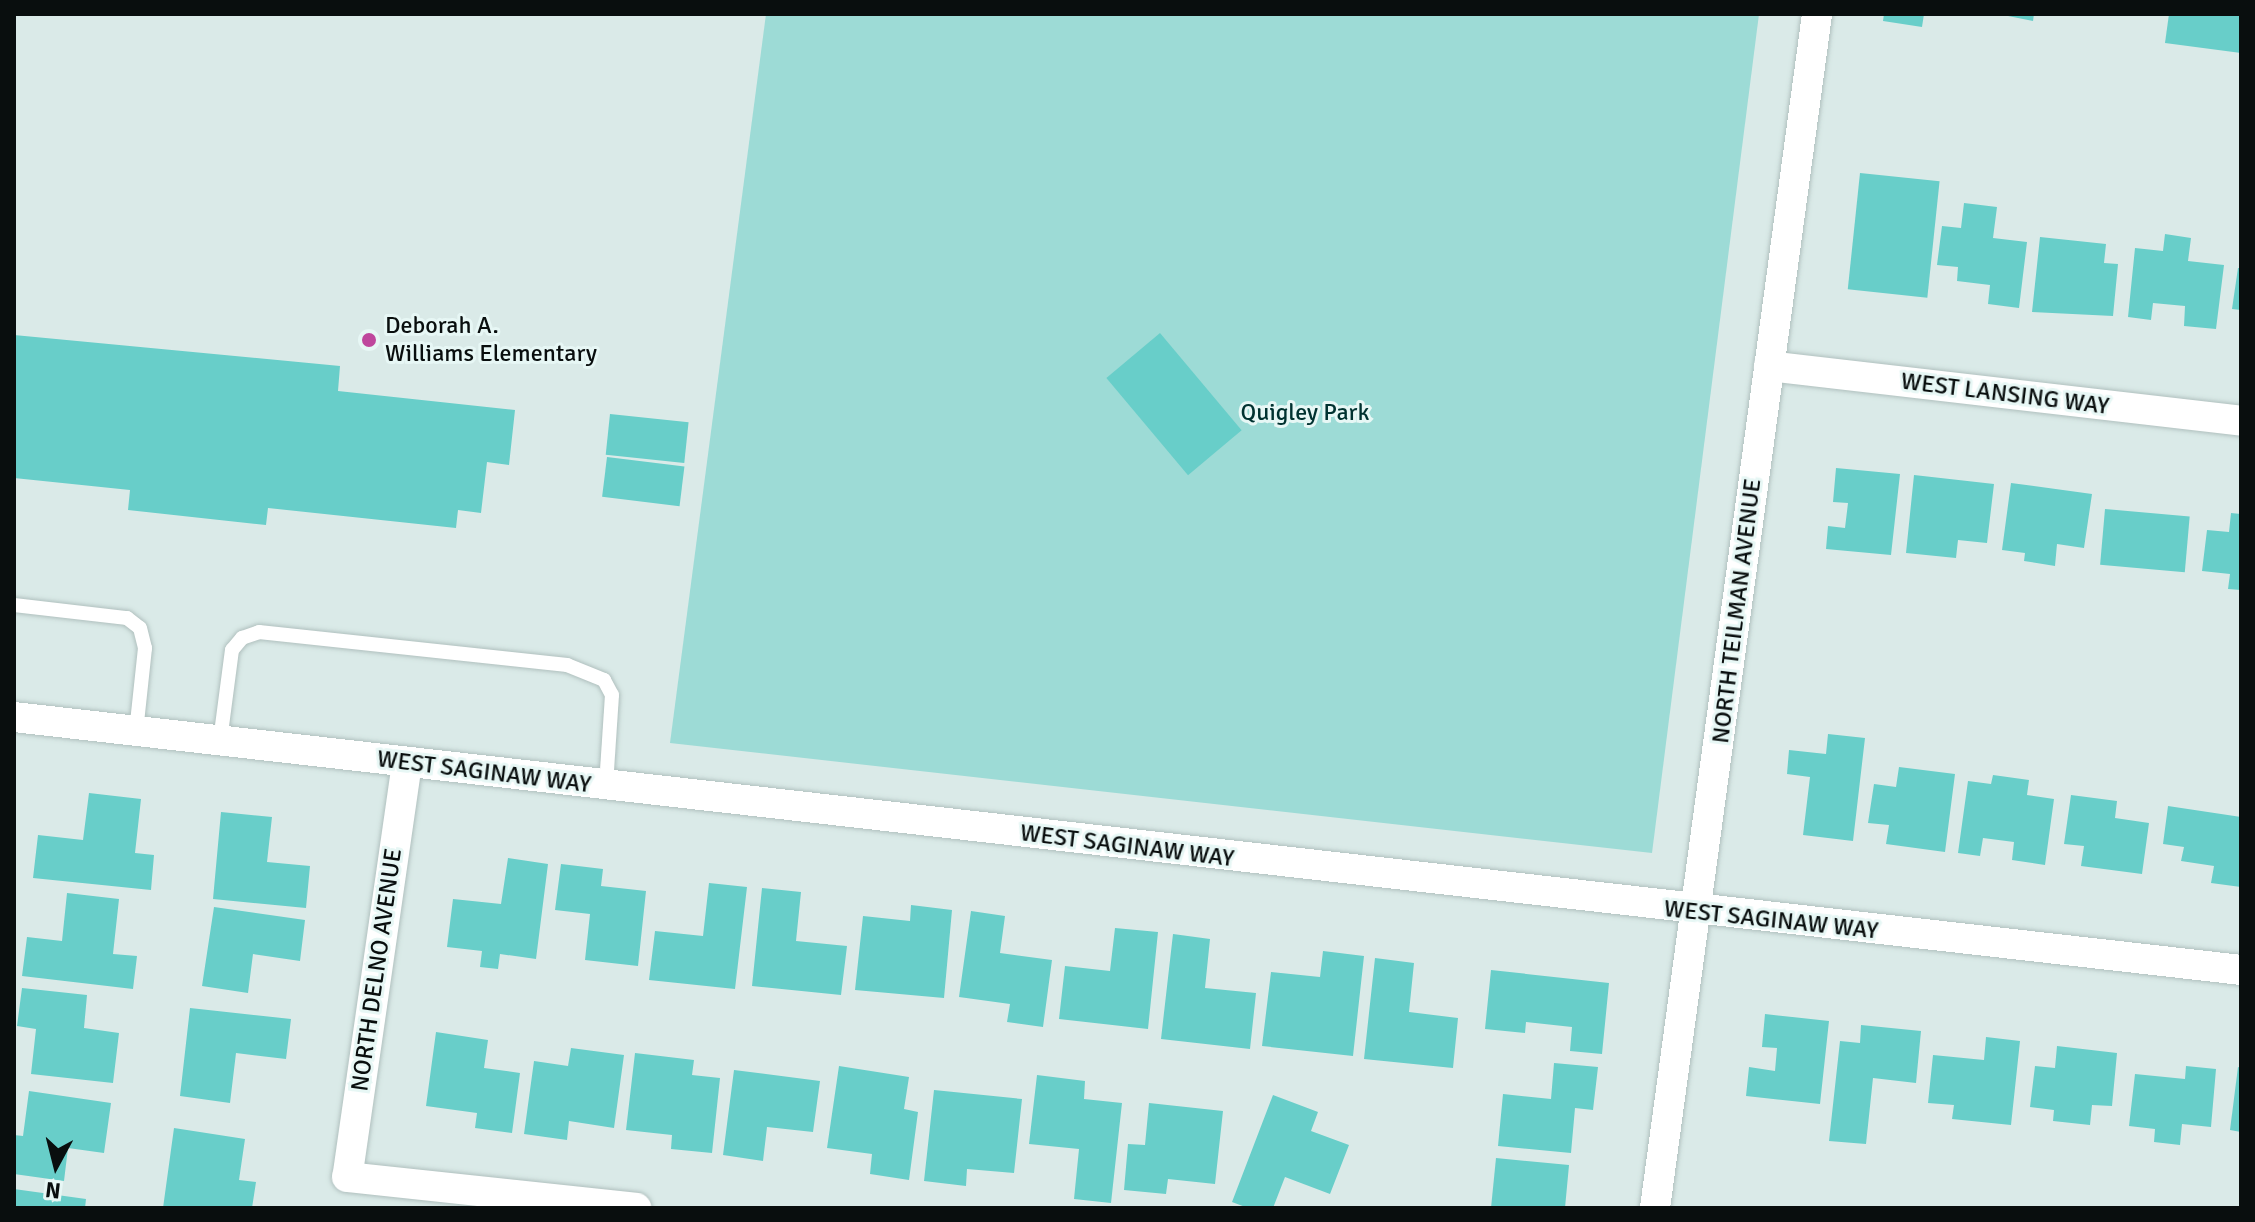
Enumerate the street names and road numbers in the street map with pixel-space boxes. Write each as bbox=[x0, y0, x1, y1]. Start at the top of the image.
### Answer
street label: WEST LANSING WAY bbox=[1899, 367, 2111, 421]
street label: NORTH TEILMAN AVENUE bbox=[1706, 477, 1768, 745]
street label: WEST SAGINAW WAY bbox=[375, 745, 593, 799]
street label: WEST SAGINAW WAY bbox=[1018, 819, 1236, 873]
street label: NORTH DELNO AVENUE bbox=[346, 847, 408, 1093]
street label: WEST SAGINAW WAY bbox=[1662, 894, 1880, 946]

